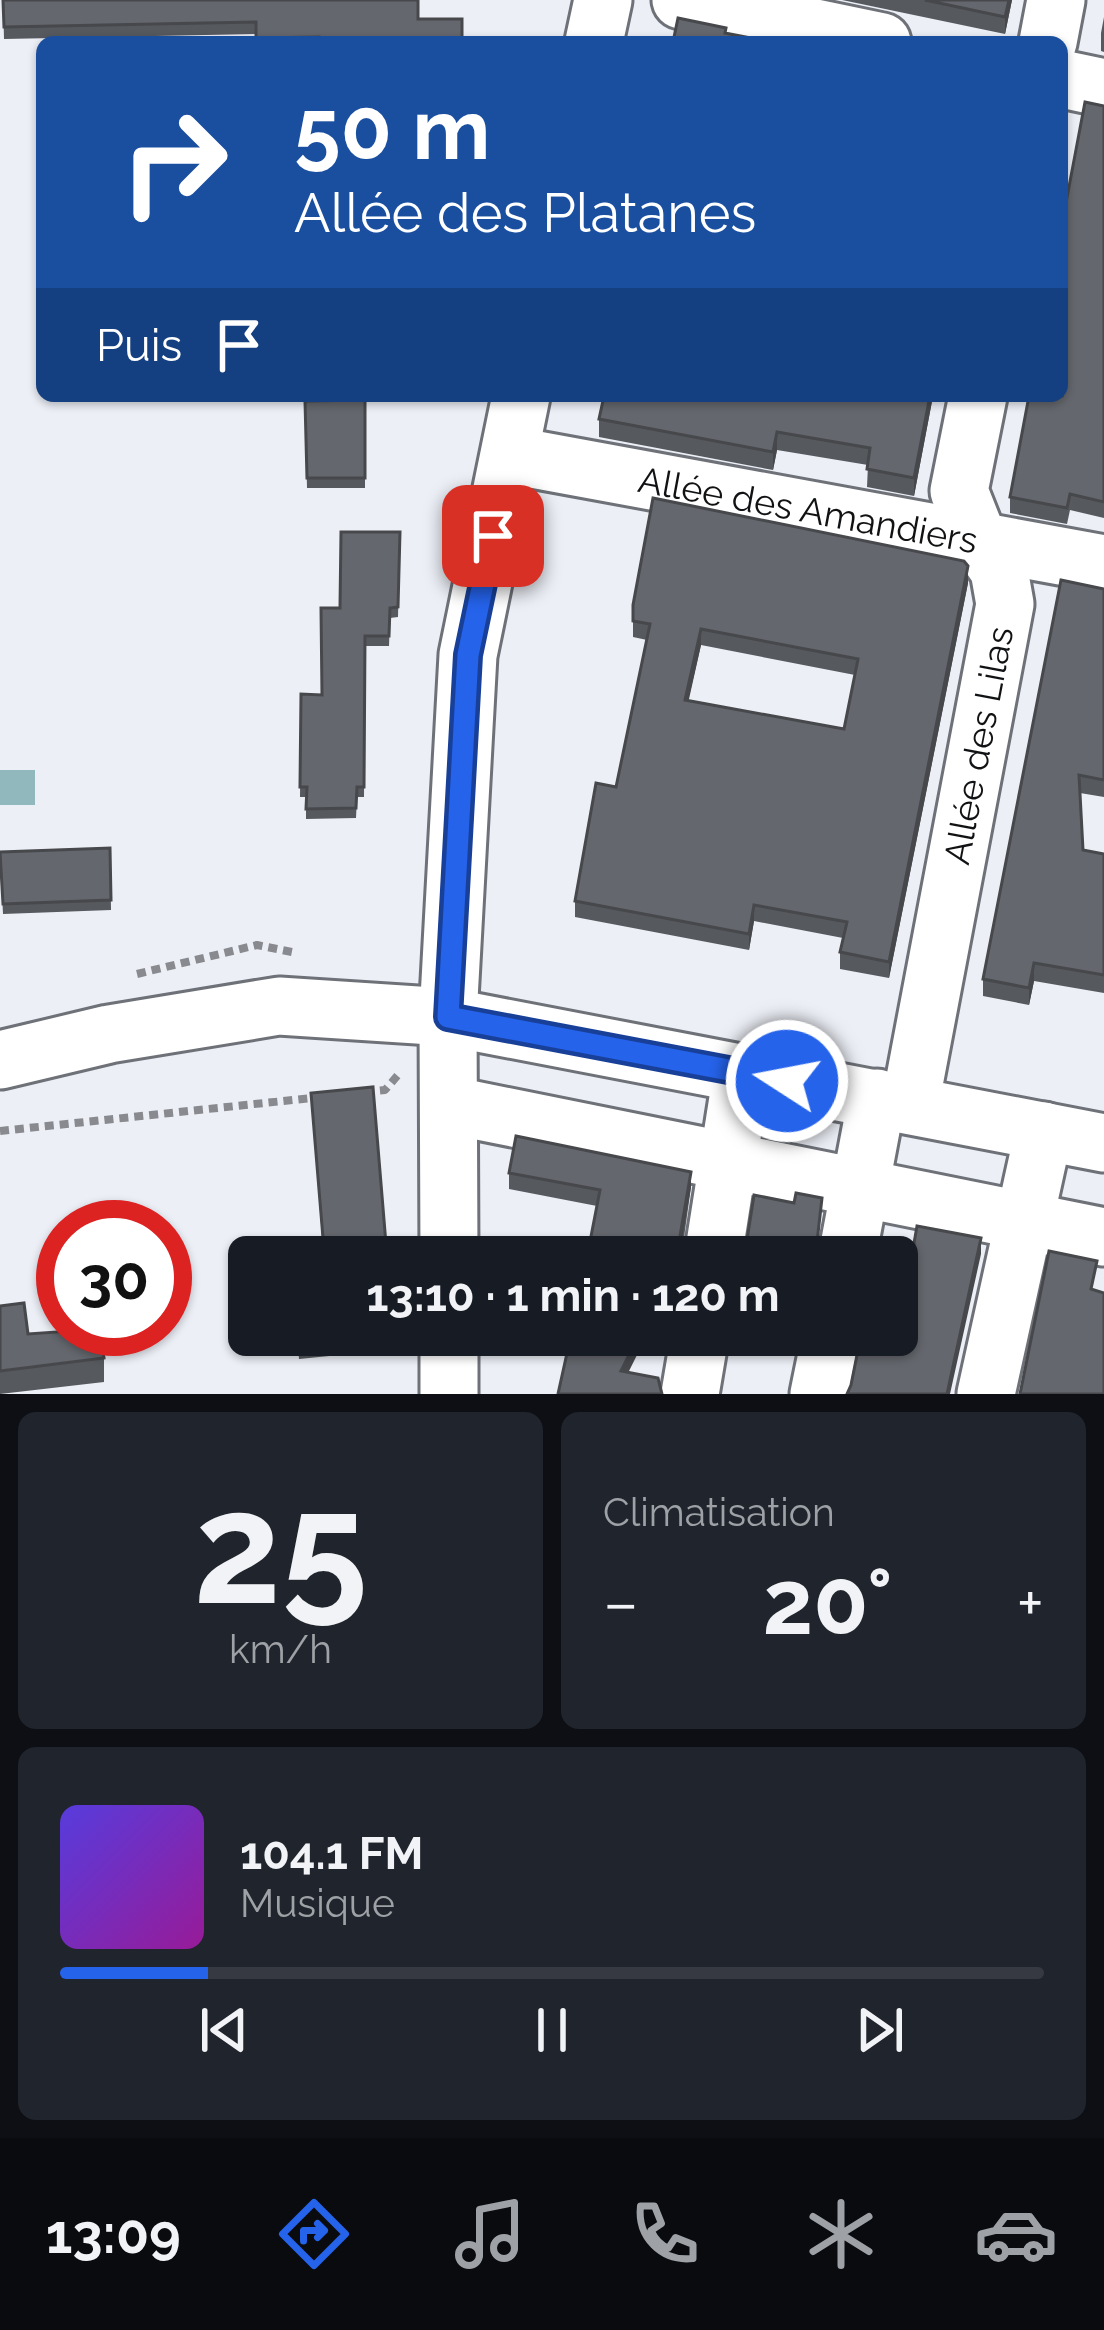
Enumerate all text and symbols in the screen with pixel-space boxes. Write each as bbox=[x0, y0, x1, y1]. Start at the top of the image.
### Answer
text: 50 m bbox=[294, 80, 490, 179]
icon: right bbox=[96, 84, 252, 240]
text: Allée des Platanes bbox=[294, 181, 756, 245]
icon: arrive bbox=[206, 312, 272, 378]
text: Puis bbox=[96, 319, 182, 372]
street label: Allée des Amandiers bbox=[635, 458, 981, 561]
pin bbox=[442, 485, 544, 587]
icon: arrive bbox=[460, 503, 526, 569]
street label: Allée des Lilas bbox=[935, 623, 1021, 868]
position arrow bbox=[724, 1018, 850, 1144]
speed limit sign: 30 bbox=[36, 1200, 192, 1356]
text: 13:10 · 1 min · 120 m bbox=[366, 1269, 780, 1322]
text: 25 bbox=[193, 1456, 368, 1640]
text: Climatisation bbox=[603, 1489, 835, 1535]
text: 20° bbox=[762, 1549, 893, 1655]
text: − bbox=[603, 1564, 639, 1641]
text: + bbox=[1017, 1564, 1044, 1641]
text: km/h bbox=[229, 1626, 332, 1672]
text: 104.1 FM bbox=[240, 1827, 423, 1880]
text: Musique bbox=[240, 1880, 395, 1926]
icon: previous bbox=[191, 1997, 257, 2063]
icon: pause bbox=[519, 1997, 585, 2063]
icon: next bbox=[847, 1997, 913, 2063]
icon: directions bbox=[272, 2192, 356, 2276]
icon: music bbox=[448, 2192, 532, 2276]
icon: phone bbox=[623, 2192, 707, 2276]
icon: climate bbox=[799, 2192, 883, 2276]
icon: car bbox=[974, 2192, 1058, 2276]
text: 13:09 bbox=[46, 2202, 181, 2266]

